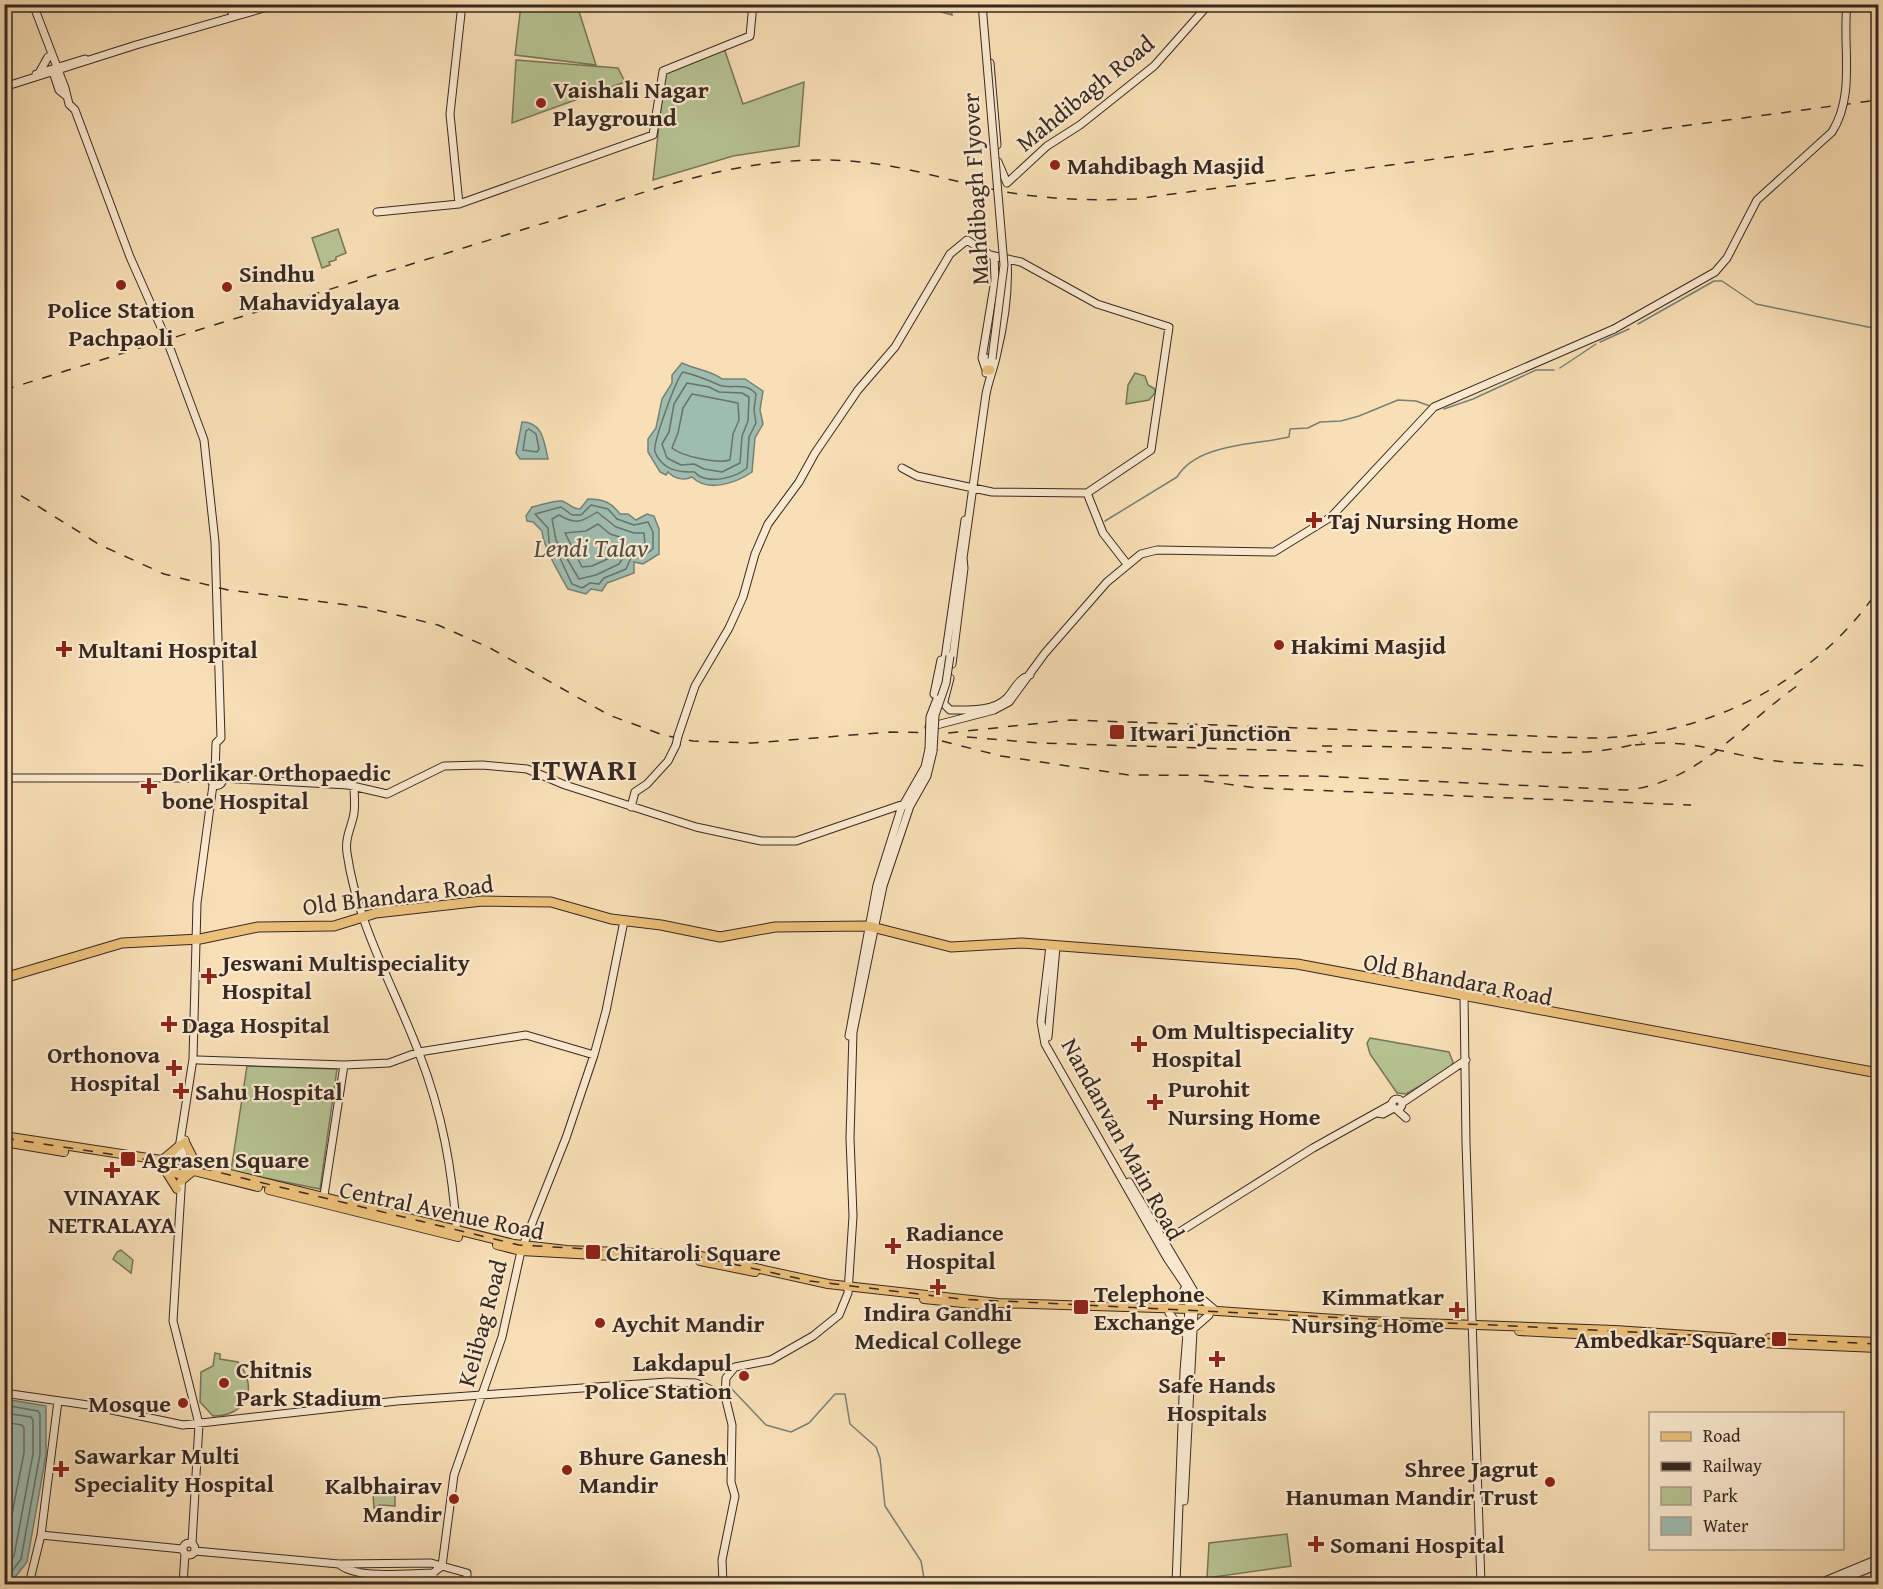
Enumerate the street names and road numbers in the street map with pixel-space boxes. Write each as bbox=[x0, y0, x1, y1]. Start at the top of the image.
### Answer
street label: Mahdibagh Road bbox=[1008, 26, 1162, 160]
street label: Mahdibagh Flyover bbox=[952, 92, 998, 286]
street label: Old Bhandara Road bbox=[301, 866, 496, 924]
street label: Old Bhandara Road bbox=[1360, 944, 1556, 1015]
street label: Nandanvan Main Road bbox=[1053, 1031, 1193, 1247]
street label: Central Avenue Road bbox=[336, 1171, 548, 1249]
street label: Kelibag Road bbox=[448, 1255, 516, 1390]

